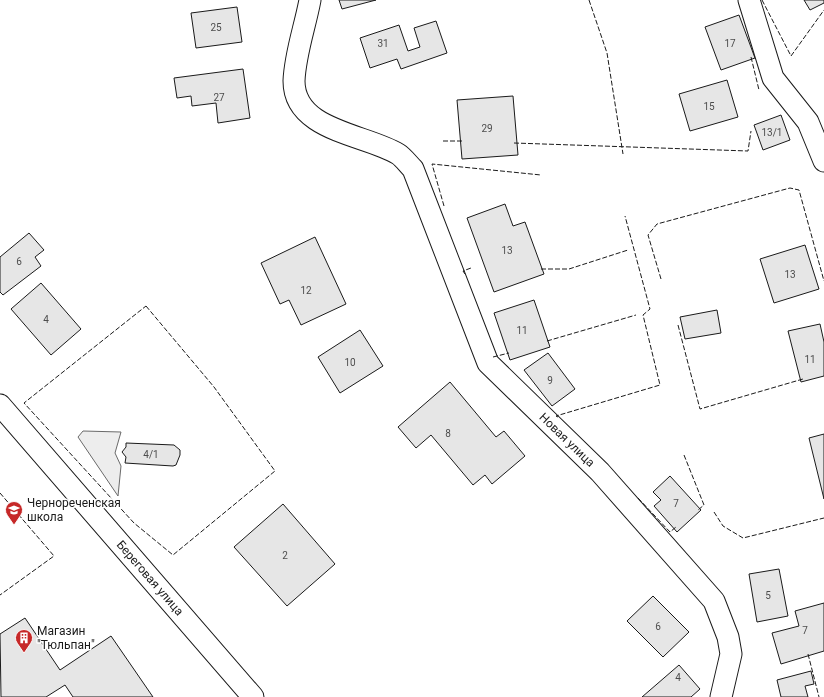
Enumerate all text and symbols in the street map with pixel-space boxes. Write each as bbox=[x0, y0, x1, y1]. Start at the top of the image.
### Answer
house number: 25 bbox=[210, 22, 222, 33]
house number: 31 bbox=[377, 38, 389, 49]
house number: 17 bbox=[724, 38, 736, 49]
house number: 27 bbox=[213, 92, 225, 103]
house number: 15 bbox=[703, 101, 715, 112]
house number: 29 bbox=[481, 123, 493, 134]
house number: 13/1 bbox=[762, 127, 783, 138]
house number: 13 bbox=[501, 245, 513, 256]
house number: 6 bbox=[16, 256, 22, 267]
house number: 13 bbox=[784, 269, 796, 280]
house number: 12 bbox=[300, 285, 312, 296]
house number: 4 bbox=[43, 314, 49, 325]
house number: 11 bbox=[516, 325, 528, 336]
house number: 11 bbox=[804, 354, 816, 365]
house number: 10 bbox=[344, 357, 356, 368]
house number: 9 bbox=[547, 375, 553, 386]
street label: Новая улица bbox=[536, 410, 598, 470]
house number: 8 bbox=[445, 428, 451, 439]
house number: 4/1 bbox=[143, 449, 159, 460]
place label: Чернореченская школа bbox=[27, 496, 121, 524]
house number: 7 bbox=[673, 498, 679, 509]
school or university icon: Чернореченская школа bbox=[4, 500, 24, 525]
street label: Береговая улица bbox=[114, 538, 186, 618]
house number: 2 bbox=[282, 550, 288, 561]
house number: 5 bbox=[765, 590, 771, 601]
house number: 6 bbox=[655, 621, 661, 632]
place label: Магазин "Тюльпан" bbox=[37, 624, 95, 652]
house number: 7 bbox=[802, 625, 808, 636]
building icon: Магазин "Тюльпан" bbox=[14, 628, 34, 653]
house number: 4 bbox=[675, 672, 681, 683]

